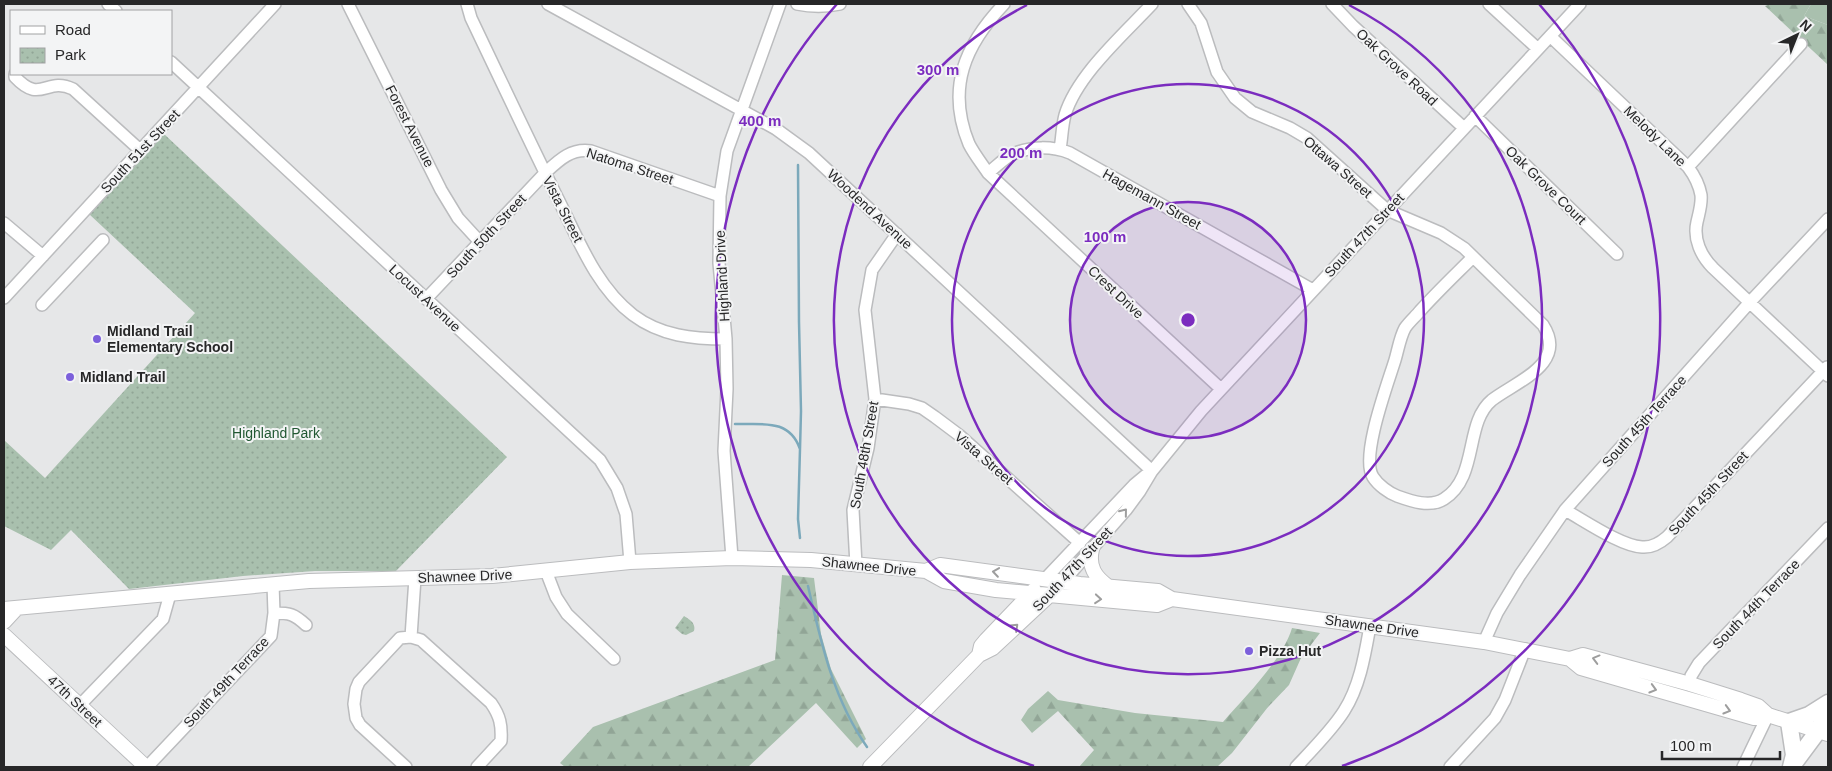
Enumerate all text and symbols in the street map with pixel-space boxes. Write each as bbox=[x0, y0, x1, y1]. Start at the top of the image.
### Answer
legend bbox=[10, 10, 172, 75]
north arrow bbox=[1772, 10, 1822, 60]
text: N bbox=[1797, 16, 1815, 35]
text: Road bbox=[55, 21, 91, 38]
street label: Oak Grove Road bbox=[1353, 25, 1441, 109]
text: Park bbox=[55, 46, 86, 63]
text: 300 m bbox=[917, 61, 959, 78]
street label: Forest Avenue bbox=[382, 82, 438, 170]
street label: Melody Lane bbox=[1621, 102, 1690, 170]
street label: South 51st Street bbox=[97, 106, 183, 196]
text: 400 m bbox=[739, 112, 781, 129]
street label: Ottawa Street bbox=[1300, 133, 1376, 201]
street label: Oak Grove Court bbox=[1502, 142, 1590, 228]
street label: Natoma Street bbox=[585, 144, 675, 188]
text: 200 m bbox=[1000, 144, 1042, 161]
street label: Hagemann Street bbox=[1100, 165, 1204, 233]
street label: Woodend Avenue bbox=[824, 166, 916, 253]
street label: Vista Street bbox=[539, 173, 587, 245]
street label: South 47th Street bbox=[1321, 190, 1407, 280]
street label: South 50th Street bbox=[443, 191, 529, 281]
text: 100 m bbox=[1084, 228, 1126, 245]
street label: Highland Drive bbox=[712, 230, 732, 322]
street label: Locust Avenue bbox=[386, 261, 464, 335]
street label: Crest Drive bbox=[1085, 262, 1147, 322]
centre of rings bbox=[1179, 311, 1197, 329]
place label: Midland Trail Elementary School bbox=[107, 323, 233, 355]
marker: Midland Trail Elementary School bbox=[91, 333, 103, 345]
place label: Midland Trail bbox=[80, 369, 166, 385]
marker: Midland Trail bbox=[64, 371, 76, 383]
street label: South 45th Terrace bbox=[1599, 372, 1690, 470]
street label: South 48th Street bbox=[847, 400, 881, 510]
park label: Highland Park bbox=[232, 425, 321, 441]
street label: Vista Street bbox=[952, 428, 1017, 488]
street label: South 45th Street bbox=[1665, 448, 1751, 538]
one-way arrow bbox=[1118, 509, 1126, 518]
street label: South 47th Street bbox=[1029, 524, 1115, 614]
street label: Shawnee Drive bbox=[821, 553, 917, 579]
street label: South 44th Terrace bbox=[1709, 556, 1803, 652]
street label: Shawnee Drive bbox=[417, 566, 513, 586]
one-way arrow bbox=[992, 567, 1000, 578]
one-way arrow bbox=[1094, 593, 1102, 604]
street label: Shawnee Drive bbox=[1324, 611, 1420, 641]
one-way arrow bbox=[1010, 624, 1019, 633]
street label: South 49th Terrace bbox=[180, 633, 272, 731]
place label: Pizza Hut bbox=[1259, 643, 1322, 659]
marker: Pizza Hut bbox=[1243, 645, 1255, 657]
one-way arrow bbox=[1593, 654, 1601, 664]
street label: 47th Street bbox=[44, 672, 106, 730]
one-way arrow bbox=[1648, 683, 1656, 693]
one-way arrow bbox=[1723, 704, 1732, 715]
scale bar bbox=[1662, 728, 1780, 760]
text: 100 m bbox=[1670, 737, 1712, 754]

